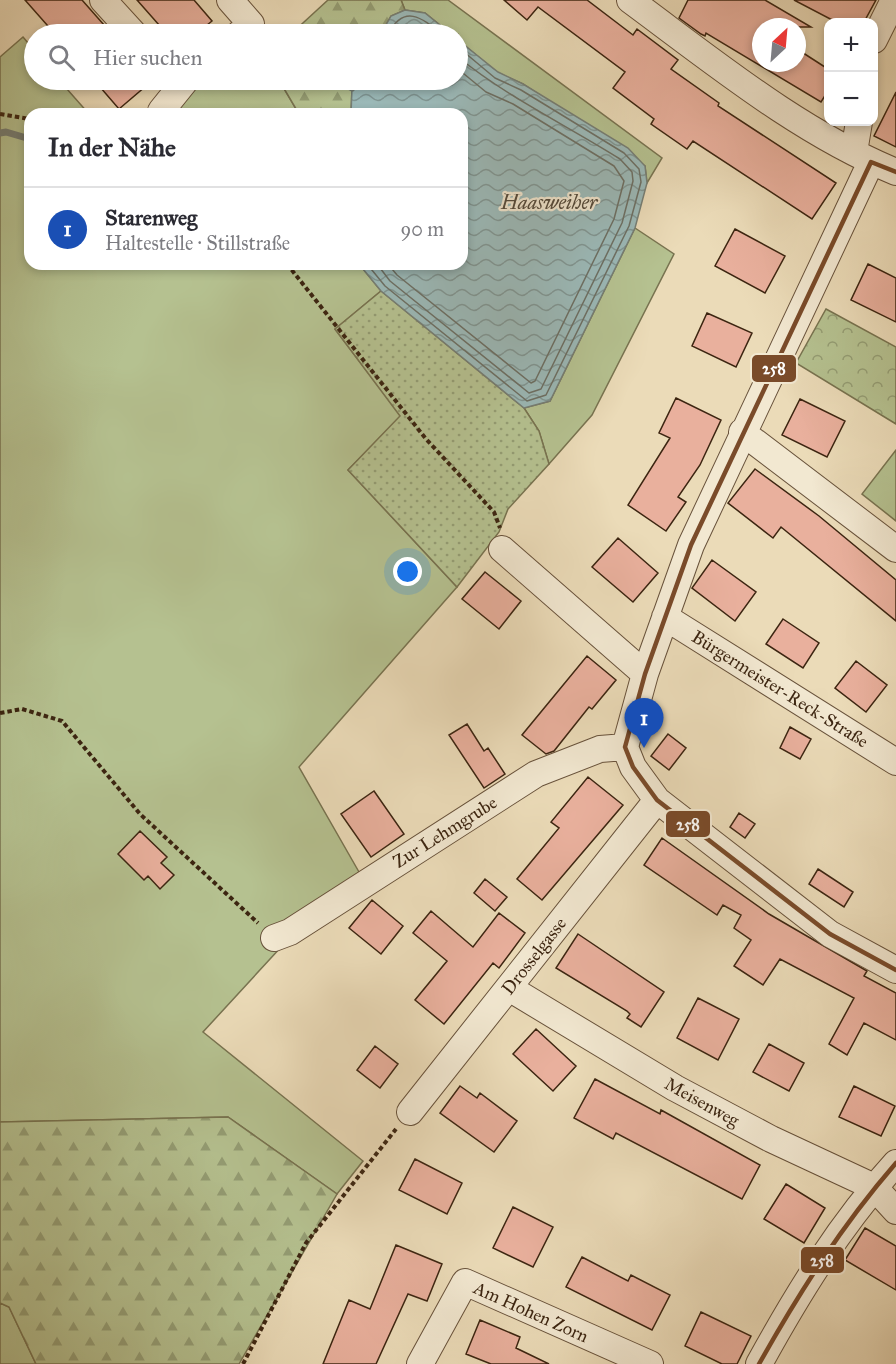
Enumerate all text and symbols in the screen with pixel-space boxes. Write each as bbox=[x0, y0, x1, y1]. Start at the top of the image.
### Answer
north arrow bbox=[752, 18, 806, 72]
map controls bbox=[824, 18, 878, 126]
button: + bbox=[824, 18, 878, 72]
search box bbox=[24, 24, 468, 90]
icon: search bbox=[45, 41, 78, 74]
text: Hier suchen bbox=[93, 44, 202, 71]
button: − bbox=[824, 72, 878, 126]
text: In der Nähe bbox=[48, 131, 176, 163]
water label: Haasweiher bbox=[500, 190, 599, 214]
text: Starenweg bbox=[105, 204, 197, 231]
text: 1 bbox=[64, 217, 71, 241]
text: 90 m bbox=[401, 217, 444, 241]
text: Haltestelle · Stillstraße bbox=[105, 231, 290, 255]
line badge: 258 bbox=[751, 354, 797, 383]
text: 258 bbox=[762, 359, 786, 378]
your location bbox=[393, 557, 422, 586]
street label: Bürgermeister-Reck-Straße bbox=[687, 626, 872, 753]
pin: 1 bbox=[624, 698, 664, 748]
street label: Zur Lehmgrube bbox=[389, 791, 502, 874]
line badge: 258 bbox=[665, 810, 711, 838]
text: 258 bbox=[676, 815, 700, 834]
street label: Drosselgasse bbox=[497, 913, 572, 1000]
street label: Meisenweg bbox=[660, 1073, 744, 1133]
line badge: 258 bbox=[800, 1246, 845, 1274]
text: 258 bbox=[810, 1251, 834, 1270]
street label: Am Hohen Zorn bbox=[469, 1276, 592, 1347]

